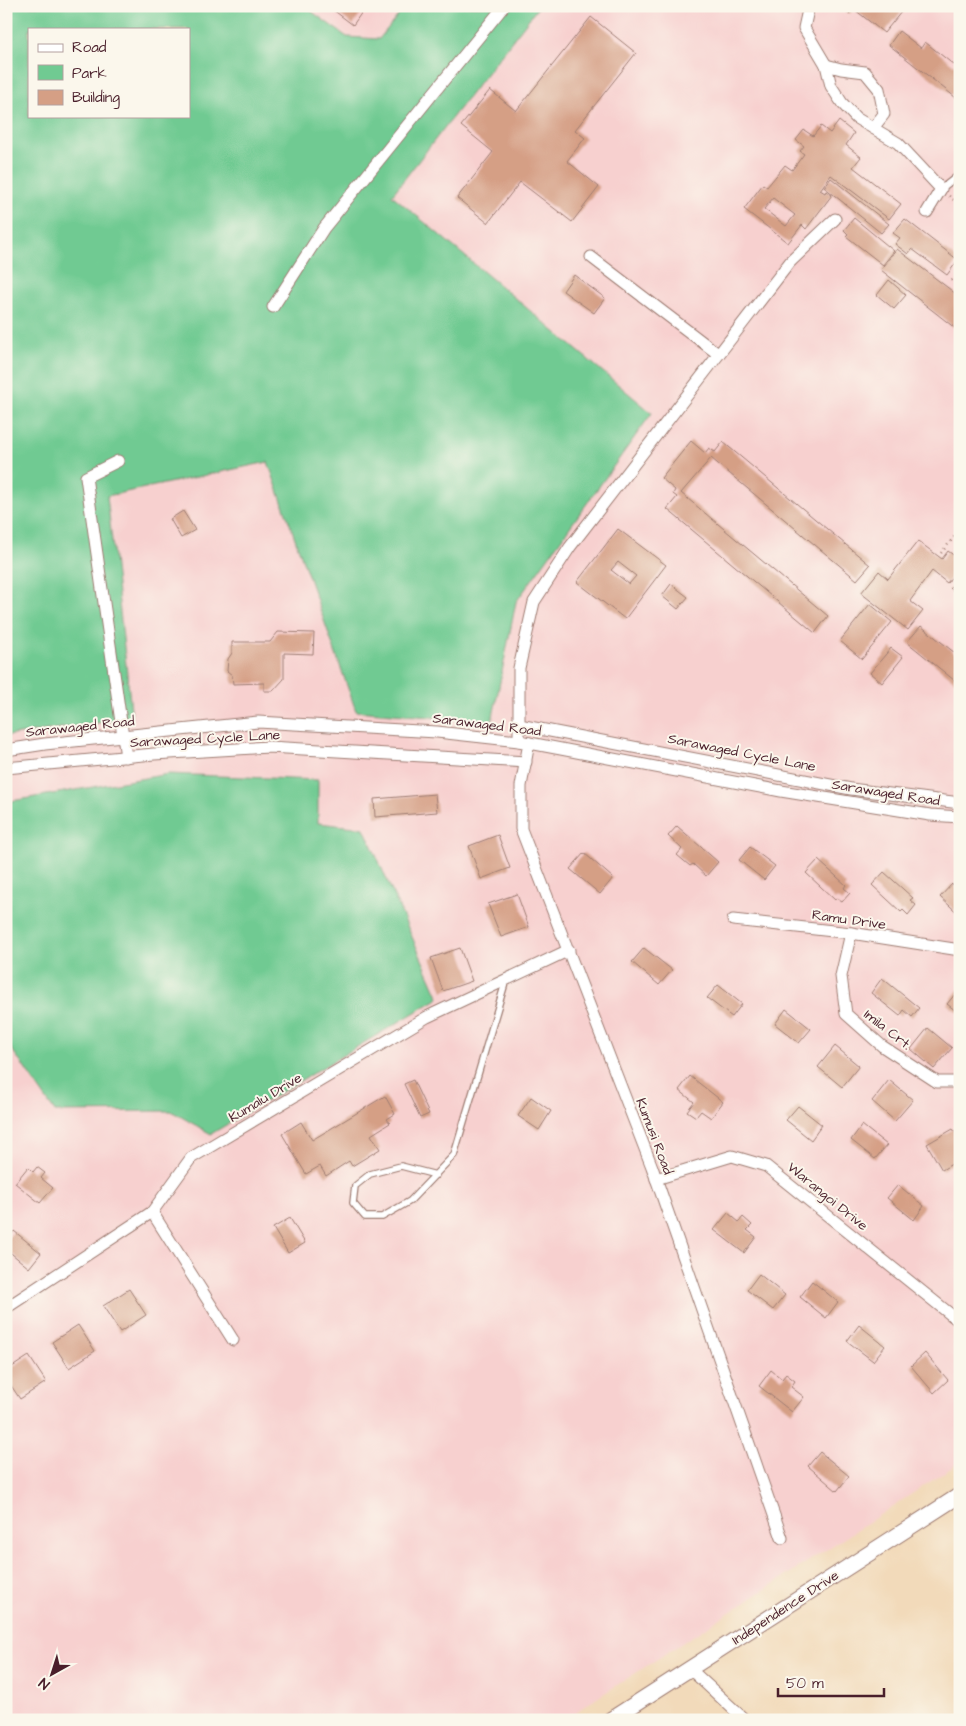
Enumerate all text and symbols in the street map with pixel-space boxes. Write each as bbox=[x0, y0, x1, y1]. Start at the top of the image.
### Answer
legend bbox=[28, 28, 190, 118]
text: Road bbox=[72, 37, 107, 58]
text: Park bbox=[72, 63, 107, 84]
text: Building bbox=[72, 87, 120, 109]
street label: Sarawaged Road bbox=[431, 708, 542, 742]
street label: Sarawaged Road bbox=[25, 711, 135, 743]
street label: Sarawaged Cycle Lane bbox=[130, 725, 281, 753]
street label: Sarawaged Cycle Lane bbox=[666, 729, 818, 777]
street label: Sarawaged Road bbox=[830, 775, 941, 811]
street label: Ramu Drive bbox=[811, 905, 888, 935]
street label: Imila Crt. bbox=[859, 1005, 915, 1055]
street label: Kumalu Drive bbox=[225, 1068, 306, 1128]
street label: Kumusi Road bbox=[630, 1095, 678, 1178]
street label: Warangoi Drive bbox=[783, 1158, 872, 1236]
street label: Independence Drive bbox=[728, 1566, 843, 1650]
north arrow bbox=[28, 1648, 78, 1698]
scale bar bbox=[778, 1666, 885, 1698]
text: N bbox=[35, 1673, 54, 1694]
text: 50 m bbox=[786, 1673, 824, 1694]

